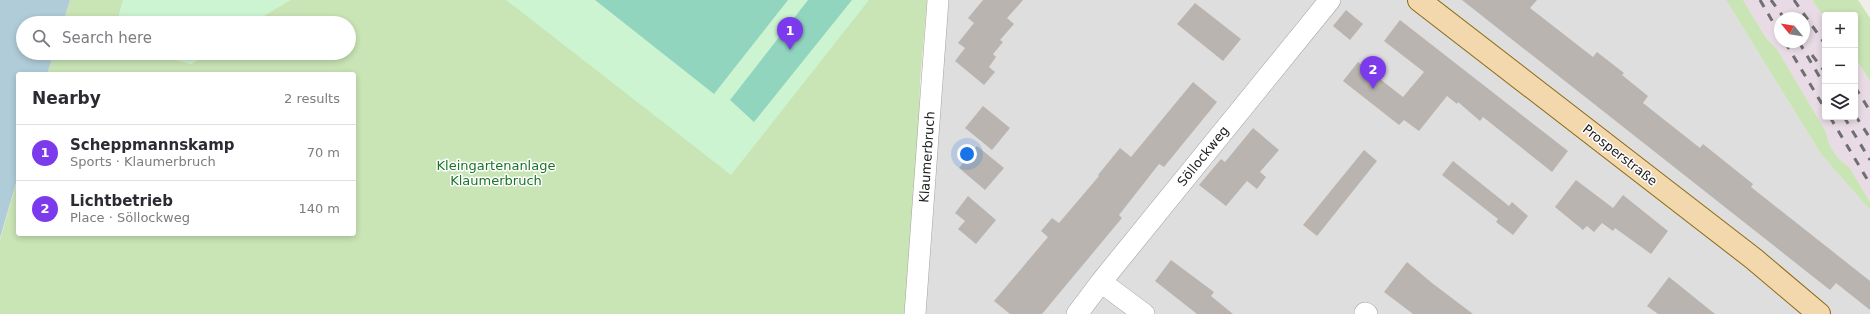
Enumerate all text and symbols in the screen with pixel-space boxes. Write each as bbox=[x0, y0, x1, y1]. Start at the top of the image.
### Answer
north arrow bbox=[1774, 12, 1810, 48]
map controls bbox=[1822, 12, 1858, 120]
button: + bbox=[1822, 12, 1858, 48]
search box bbox=[16, 16, 356, 60]
pin: 1 bbox=[777, 17, 803, 50]
icon: search bbox=[30, 27, 52, 49]
text: Search here bbox=[62, 29, 152, 47]
button: − bbox=[1822, 48, 1858, 84]
pin: 2 bbox=[1360, 56, 1386, 89]
button: layers bbox=[1822, 84, 1858, 120]
text: Nearby bbox=[32, 88, 101, 108]
text: 2 results bbox=[284, 91, 340, 106]
street label: Klaumerbruch bbox=[916, 111, 938, 203]
street label: Prosperstraße bbox=[1580, 121, 1660, 189]
street label: Söllockweg bbox=[1174, 123, 1232, 189]
text: Scheppmannskamp bbox=[70, 136, 235, 154]
your location bbox=[957, 144, 977, 164]
text: 1 bbox=[40, 145, 50, 160]
text: 70 m bbox=[307, 145, 340, 160]
text: Sports · Klaumerbruch bbox=[70, 154, 216, 169]
park label: Kleingartenanlage Klaumerbruch bbox=[437, 158, 555, 188]
text: Lichtbetrieb bbox=[70, 192, 173, 210]
text: 2 bbox=[40, 201, 50, 216]
text: 140 m bbox=[298, 201, 340, 216]
text: Place · Söllockweg bbox=[70, 210, 190, 225]

